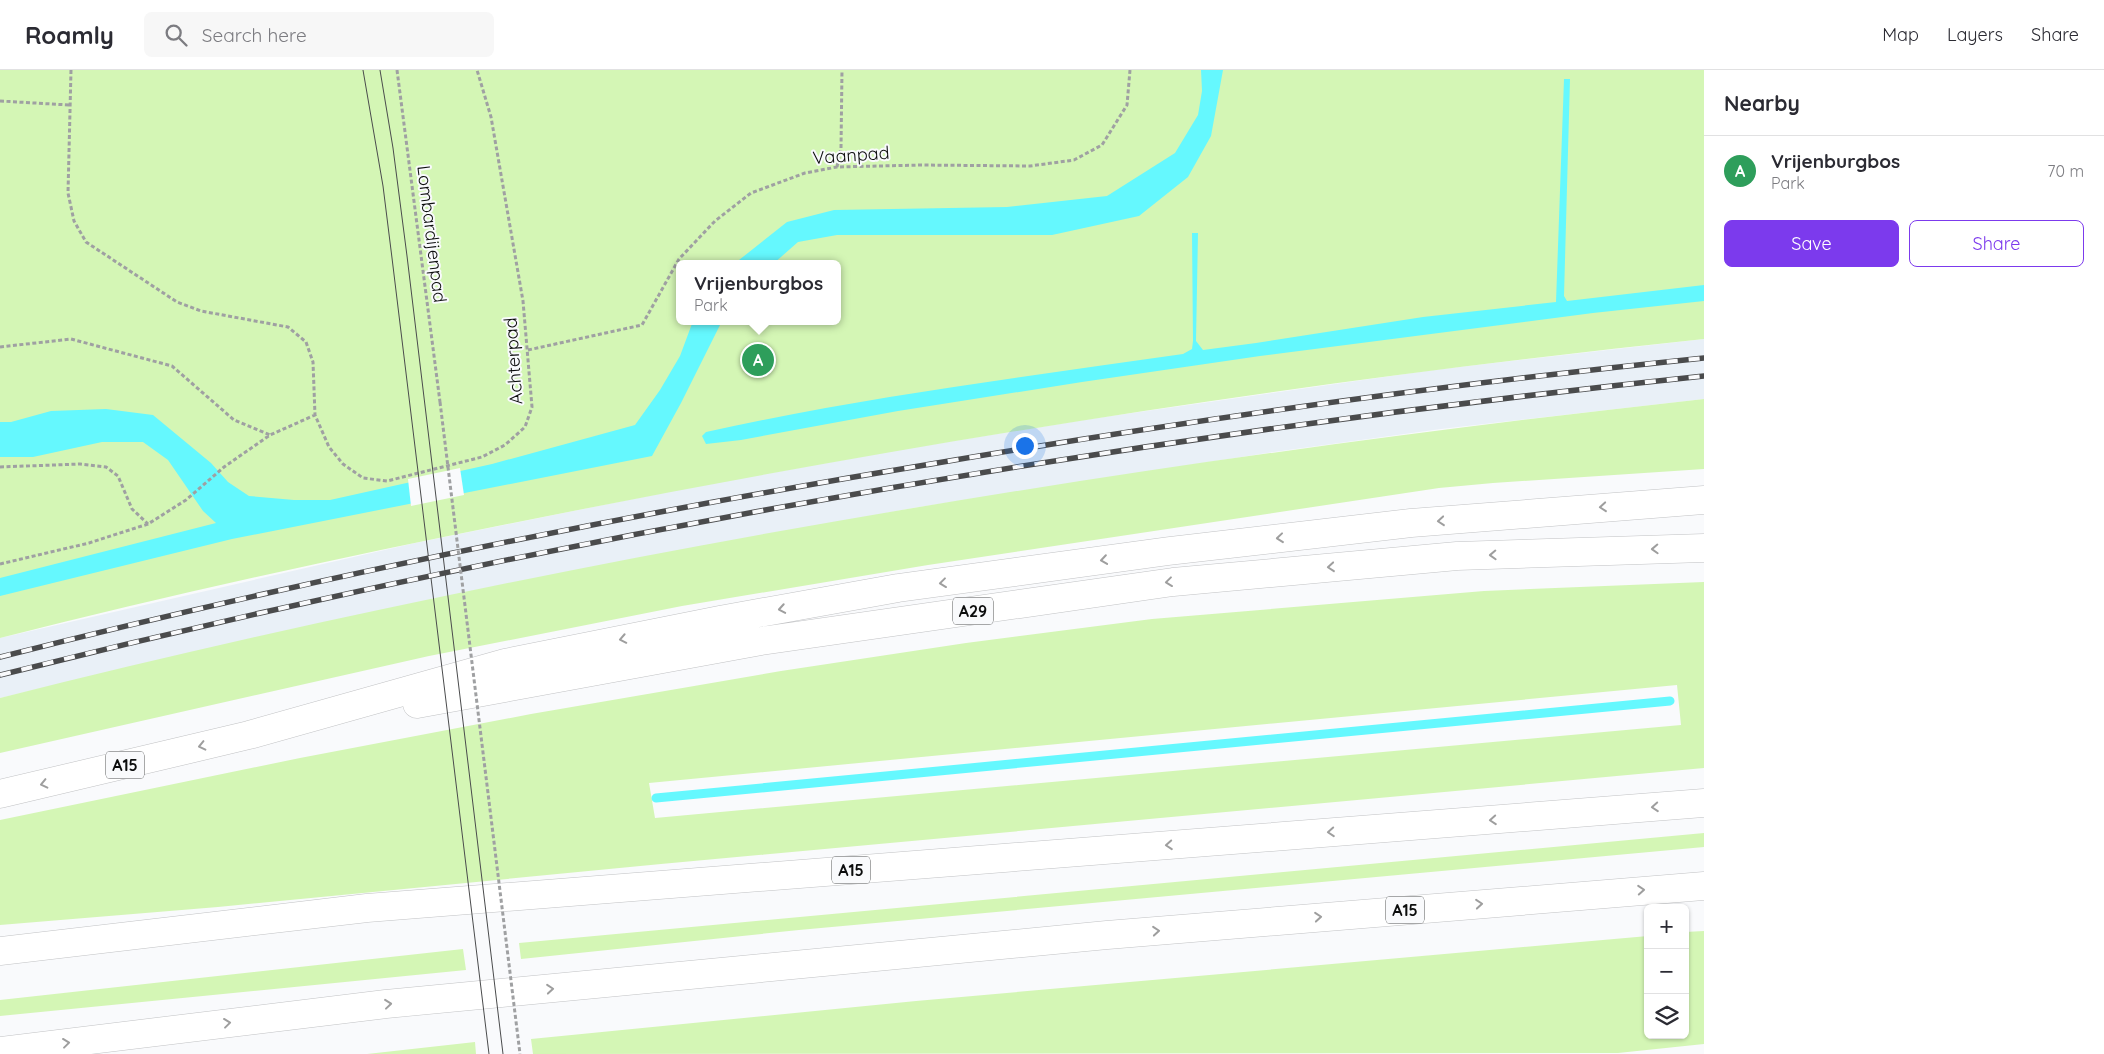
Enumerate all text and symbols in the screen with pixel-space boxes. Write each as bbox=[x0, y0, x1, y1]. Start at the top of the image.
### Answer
search box bbox=[144, 12, 494, 57]
text: Roamly bbox=[25, 20, 114, 50]
icon: search bbox=[162, 21, 190, 49]
text: Search here bbox=[202, 23, 307, 47]
text: Map bbox=[1882, 23, 1919, 46]
text: Layers bbox=[1947, 23, 2003, 46]
text: Share bbox=[2031, 23, 2079, 46]
text: Nearby bbox=[1724, 90, 1800, 116]
street label: Vaanpad bbox=[812, 141, 890, 169]
text: Vrijenburgbos bbox=[1771, 149, 1900, 173]
text: A bbox=[1735, 161, 1745, 181]
text: 70 m bbox=[2047, 161, 2084, 181]
street label: Lombardijenpad bbox=[412, 164, 452, 304]
text: Park bbox=[1771, 173, 1805, 193]
button: Save bbox=[1724, 220, 1899, 267]
button: Share bbox=[1909, 220, 2084, 267]
popup bbox=[676, 260, 841, 325]
text: Vrijenburgbos bbox=[694, 271, 823, 295]
text: Park bbox=[694, 295, 728, 315]
street label: Achterpad bbox=[498, 317, 528, 405]
pin: A bbox=[742, 341, 774, 379]
your location bbox=[1012, 433, 1038, 459]
one-way arrow bbox=[1599, 501, 1607, 512]
one-way arrow bbox=[1437, 515, 1445, 526]
one-way arrow bbox=[1275, 532, 1283, 543]
one-way arrow bbox=[1651, 544, 1659, 555]
one-way arrow bbox=[1489, 549, 1497, 560]
one-way arrow bbox=[1099, 554, 1107, 565]
one-way arrow bbox=[1327, 561, 1335, 572]
one-way arrow bbox=[938, 577, 946, 588]
one-way arrow bbox=[1165, 577, 1173, 587]
road number: A29 bbox=[953, 598, 993, 624]
one-way arrow bbox=[778, 603, 787, 613]
one-way arrow bbox=[618, 634, 627, 644]
one-way arrow bbox=[198, 740, 207, 751]
road number: A15 bbox=[106, 752, 144, 778]
one-way arrow bbox=[39, 778, 48, 789]
one-way arrow bbox=[1651, 801, 1659, 812]
one-way arrow bbox=[1489, 814, 1497, 825]
one-way arrow bbox=[1327, 827, 1335, 838]
one-way arrow bbox=[1165, 839, 1173, 850]
road number: A15 bbox=[832, 856, 870, 884]
one-way arrow bbox=[1638, 885, 1646, 896]
road number: A15 bbox=[1386, 896, 1424, 924]
one-way arrow bbox=[1476, 899, 1484, 910]
map controls bbox=[1644, 904, 1689, 1039]
button: + bbox=[1644, 904, 1689, 949]
one-way arrow bbox=[1314, 912, 1322, 923]
one-way arrow bbox=[1152, 926, 1160, 937]
button: − bbox=[1644, 949, 1689, 994]
one-way arrow bbox=[546, 983, 554, 994]
button: layers bbox=[1644, 994, 1689, 1039]
one-way arrow bbox=[385, 999, 393, 1010]
one-way arrow bbox=[223, 1018, 231, 1029]
one-way arrow bbox=[62, 1038, 70, 1049]

